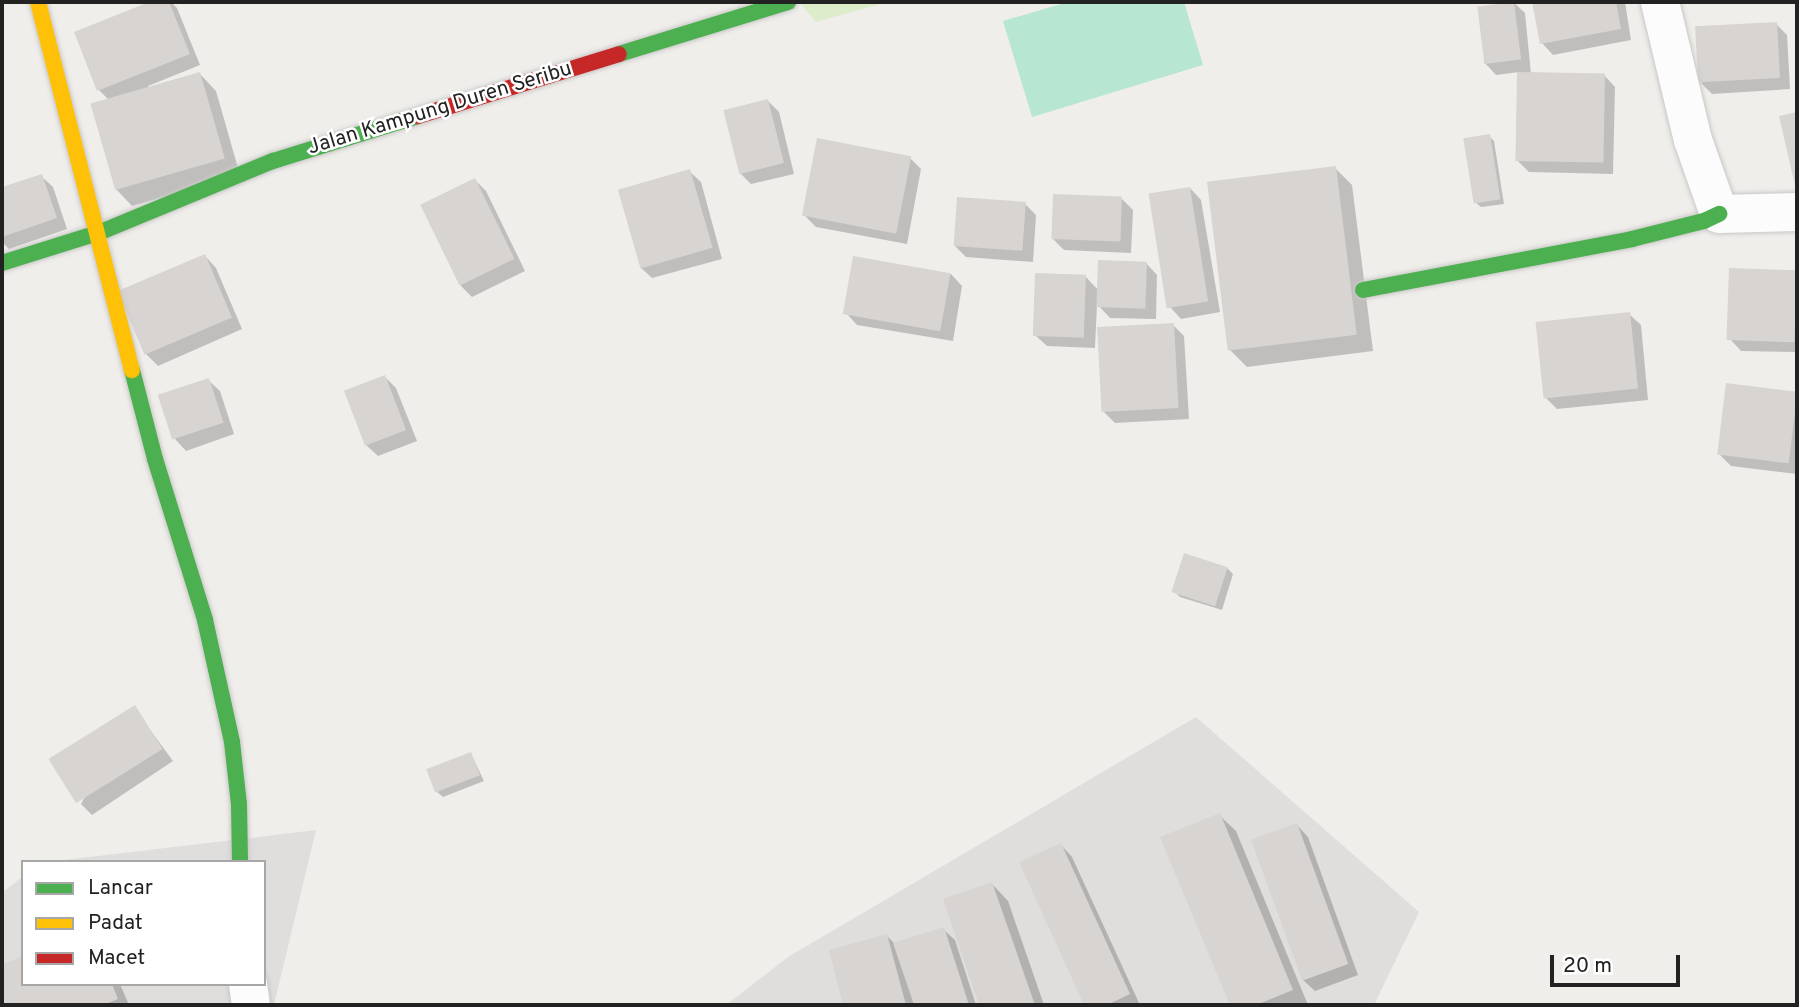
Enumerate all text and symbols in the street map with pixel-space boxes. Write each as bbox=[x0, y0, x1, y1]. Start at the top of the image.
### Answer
street label: Jalan Kampung Duren Seribu bbox=[305, 57, 575, 161]
legend bbox=[21, 860, 266, 986]
text: Lancar bbox=[88, 875, 153, 902]
text: Padat bbox=[88, 910, 143, 937]
scale bar bbox=[1554, 940, 1684, 984]
text: Macet bbox=[88, 945, 145, 972]
text: 20 m bbox=[1563, 953, 1612, 980]

